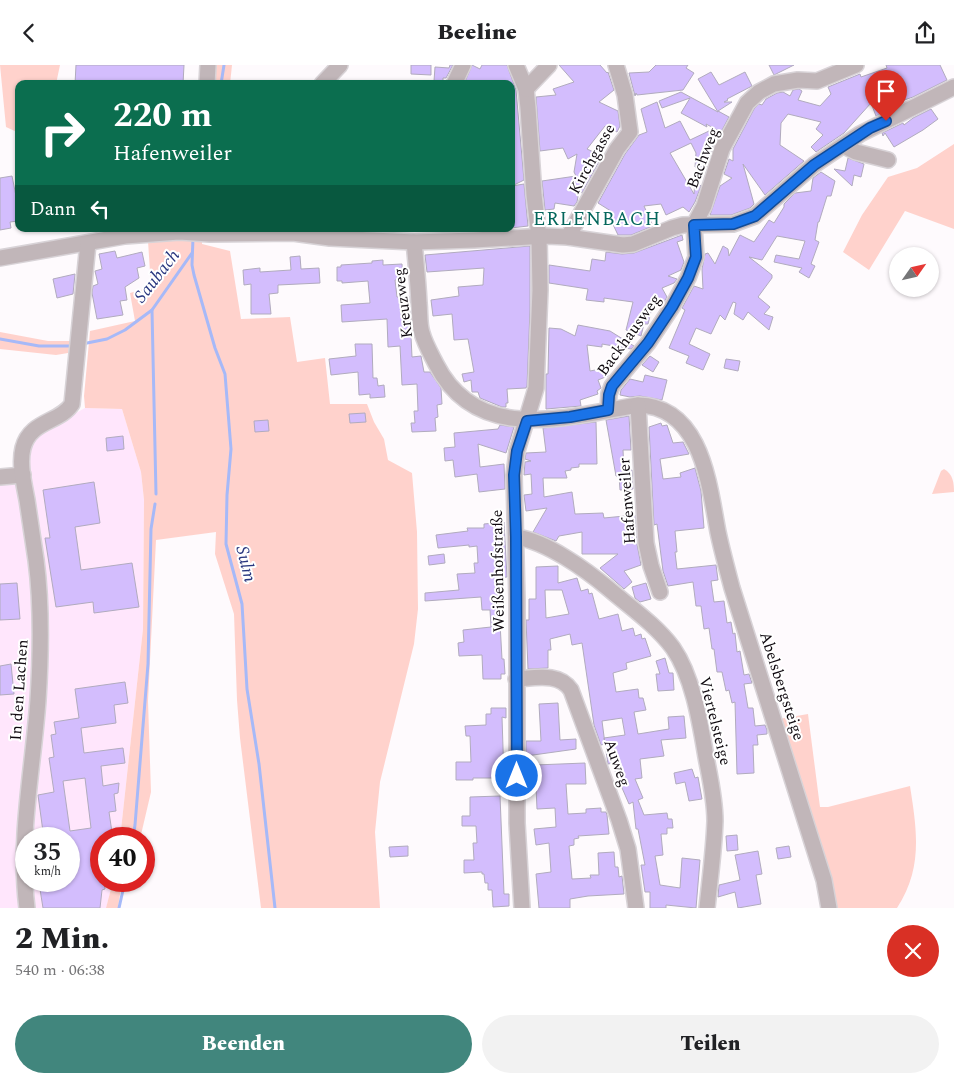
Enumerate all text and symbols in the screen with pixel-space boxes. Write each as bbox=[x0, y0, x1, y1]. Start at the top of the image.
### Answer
text: Beeline bbox=[437, 16, 517, 49]
icon: back bbox=[15, 19, 43, 47]
icon: share bbox=[911, 19, 939, 47]
pin bbox=[865, 70, 907, 121]
icon: arrive bbox=[872, 77, 900, 105]
text: 220 m bbox=[113, 89, 212, 142]
icon: right bbox=[30, 100, 95, 165]
street label: Kirchgasse bbox=[563, 119, 621, 199]
street label: Bachweg bbox=[680, 124, 726, 192]
text: Hafenweiler bbox=[113, 137, 232, 170]
text: Dann bbox=[30, 195, 76, 224]
icon: left bbox=[86, 195, 114, 223]
district label: ERLENBACH bbox=[533, 205, 661, 234]
water label: Saubach bbox=[127, 243, 187, 309]
north arrow bbox=[889, 247, 939, 297]
map controls bbox=[889, 247, 939, 297]
street label: Kreuzweg bbox=[387, 266, 419, 340]
street label: Backhausweg bbox=[591, 289, 667, 381]
street label: Hafenweiler bbox=[612, 457, 642, 545]
street label: Weißenhofstraße bbox=[485, 509, 511, 633]
water label: Sulm bbox=[228, 543, 264, 585]
street label: Abelsbergsteige bbox=[753, 628, 811, 744]
street label: In den Lachen bbox=[3, 639, 35, 741]
street label: Viertelsteige bbox=[692, 674, 738, 768]
street label: Auweg bbox=[597, 736, 637, 790]
position arrow bbox=[490, 749, 542, 801]
speed limit sign: 40 bbox=[90, 827, 155, 892]
text: 35 bbox=[33, 834, 62, 872]
text: km/h bbox=[34, 862, 61, 881]
text: 2 Min. bbox=[15, 916, 109, 962]
button: close bbox=[887, 925, 939, 977]
text: 540 m · 06:38 bbox=[15, 958, 105, 982]
button: Beenden bbox=[15, 1015, 472, 1073]
button: Teilen bbox=[482, 1015, 939, 1073]

